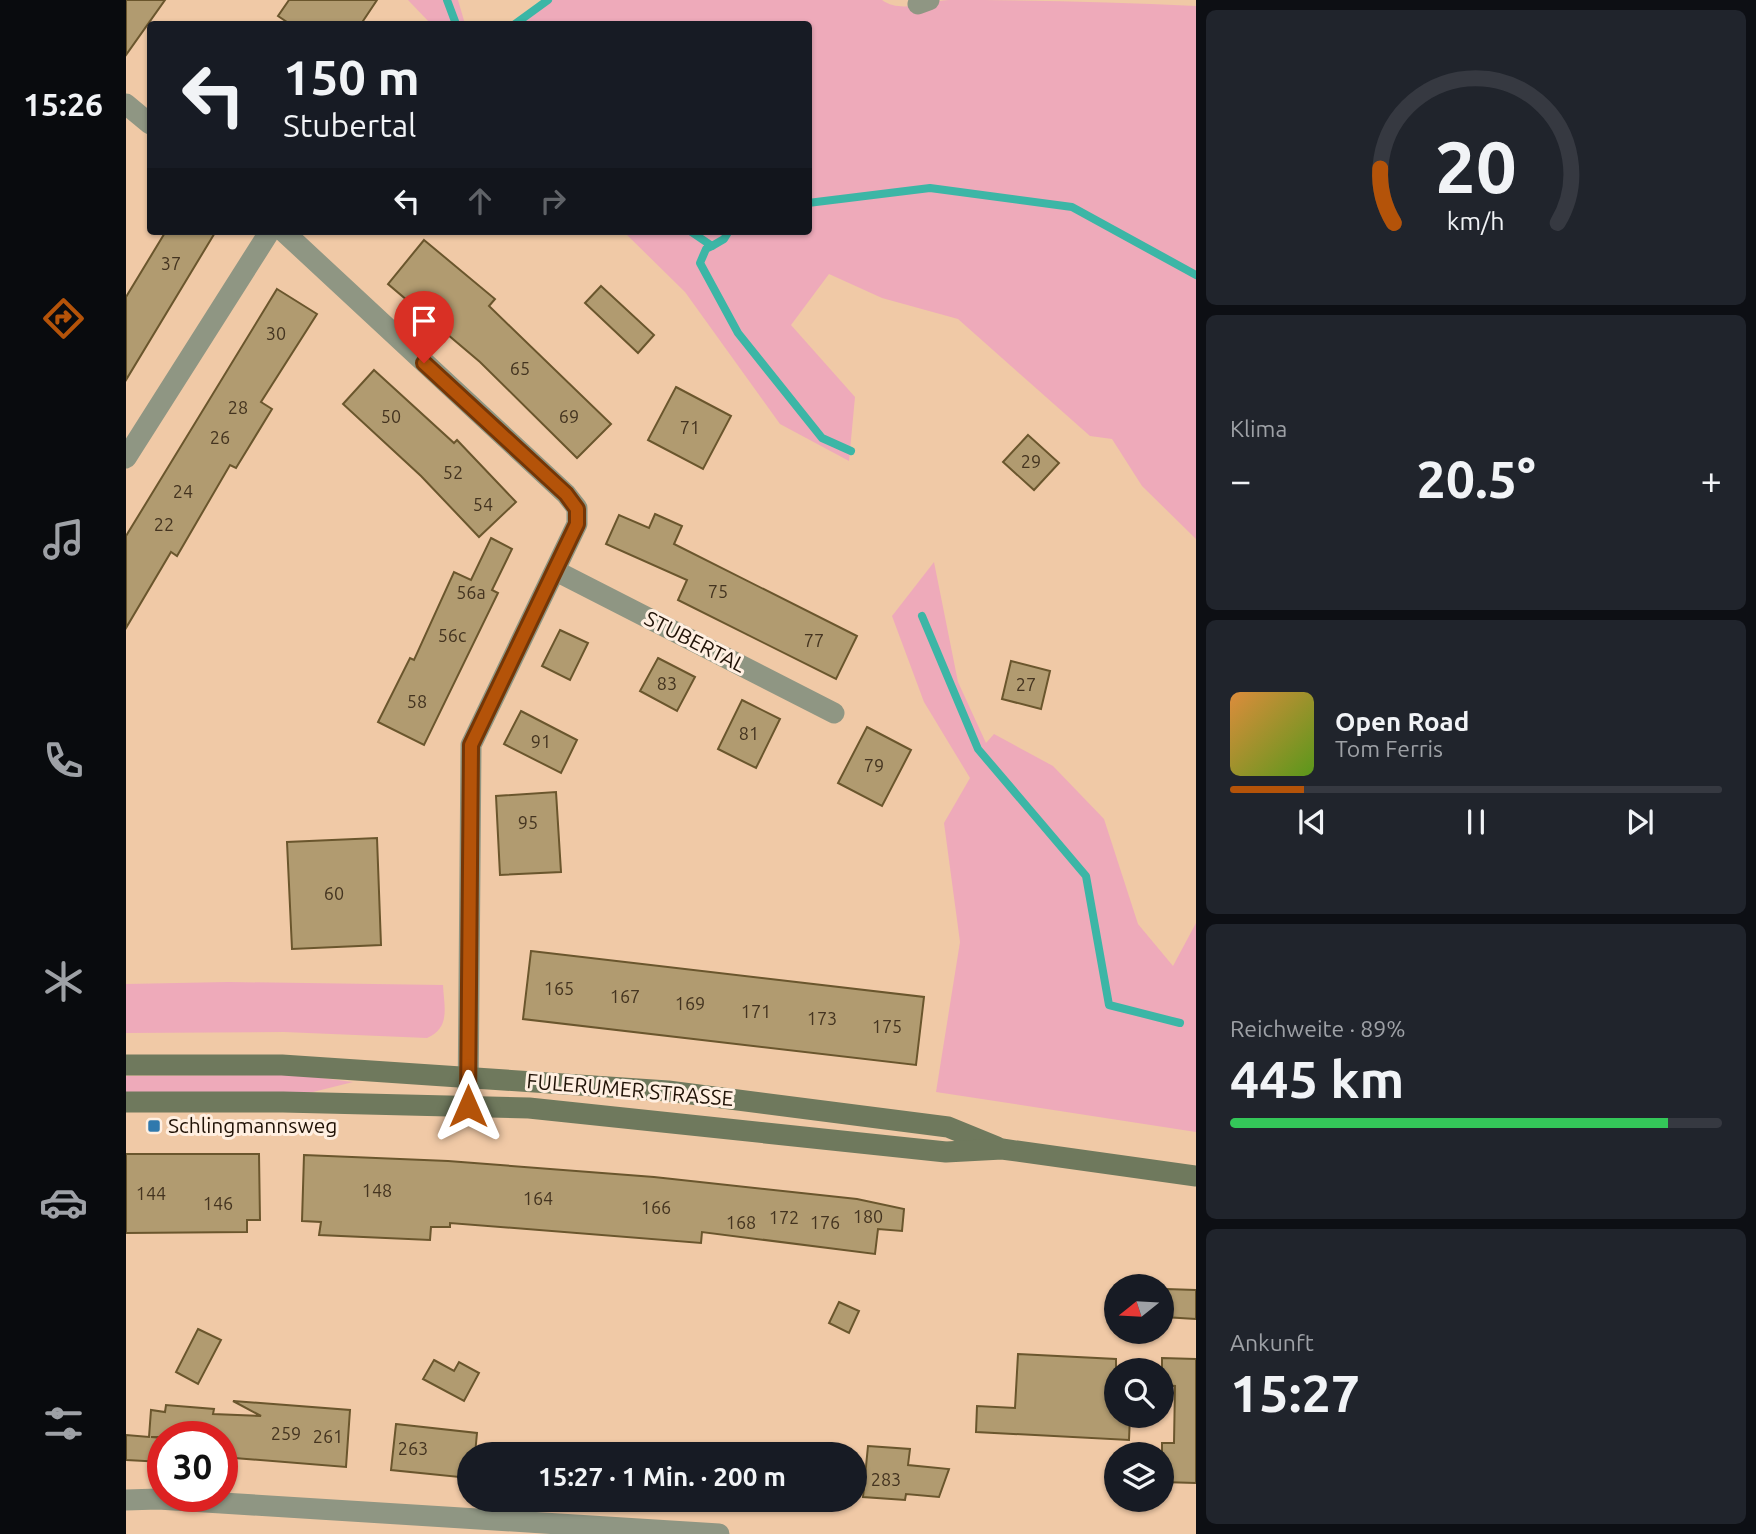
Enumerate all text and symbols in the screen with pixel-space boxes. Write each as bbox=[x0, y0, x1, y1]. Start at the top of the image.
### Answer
icon: left bbox=[168, 49, 259, 140]
text: 150 m bbox=[283, 49, 420, 104]
text: 15:26 bbox=[23, 86, 103, 122]
text: Stubertal bbox=[283, 107, 416, 143]
text: 20 bbox=[1435, 126, 1517, 208]
icon: left bbox=[388, 182, 426, 220]
icon: ahead bbox=[461, 182, 499, 220]
icon: right bbox=[534, 182, 572, 220]
text: km/h bbox=[1447, 207, 1505, 235]
house number: 37 bbox=[161, 253, 181, 273]
pin bbox=[394, 291, 454, 363]
icon: directions bbox=[39, 294, 88, 343]
icon: arrive bbox=[405, 302, 443, 340]
house number: 30 bbox=[266, 323, 286, 343]
house number: 65 bbox=[510, 358, 530, 378]
house number: 28 bbox=[228, 397, 248, 417]
house number: 50 bbox=[381, 406, 401, 426]
house number: 69 bbox=[559, 406, 579, 426]
text: Klima bbox=[1230, 416, 1287, 441]
house number: 71 bbox=[680, 417, 700, 437]
house number: 26 bbox=[210, 427, 230, 447]
text: 20.5° bbox=[1416, 450, 1536, 508]
house number: 29 bbox=[1021, 451, 1041, 471]
text: − bbox=[1230, 459, 1251, 501]
text: + bbox=[1701, 459, 1722, 501]
house number: 52 bbox=[443, 462, 463, 482]
house number: 24 bbox=[173, 481, 193, 501]
house number: 54 bbox=[473, 494, 493, 514]
house number: 22 bbox=[154, 514, 174, 534]
icon: music bbox=[39, 515, 88, 564]
house number: 75 bbox=[708, 581, 728, 601]
house number: 56a bbox=[456, 582, 486, 602]
street label: STUBERTAL bbox=[641, 605, 750, 677]
house number: 56c bbox=[438, 625, 466, 645]
house number: 77 bbox=[804, 630, 824, 650]
house number: 83 bbox=[657, 673, 677, 693]
house number: 27 bbox=[1016, 674, 1036, 694]
house number: 58 bbox=[407, 691, 427, 711]
text: Open Road bbox=[1335, 707, 1469, 736]
house number: 81 bbox=[739, 723, 759, 743]
house number: 91 bbox=[531, 731, 551, 751]
icon: phone bbox=[39, 736, 88, 785]
text: Tom Ferris bbox=[1335, 736, 1443, 761]
house number: 79 bbox=[864, 755, 884, 775]
icon: previous bbox=[1293, 803, 1331, 841]
icon: pause bbox=[1457, 803, 1495, 841]
icon: next bbox=[1621, 803, 1659, 841]
house number: 95 bbox=[518, 812, 538, 832]
house number: 60 bbox=[324, 883, 344, 903]
icon: climate bbox=[39, 957, 88, 1006]
house number: 165 bbox=[544, 978, 574, 998]
house number: 167 bbox=[610, 986, 640, 1006]
house number: 169 bbox=[675, 993, 705, 1013]
house number: 171 bbox=[741, 1001, 771, 1021]
house number: 173 bbox=[807, 1008, 837, 1028]
house number: 175 bbox=[872, 1016, 902, 1036]
text: Reichweite · 89% bbox=[1230, 1016, 1406, 1041]
text: 445 km bbox=[1230, 1050, 1404, 1108]
street label: FULERUMER STRASSE bbox=[526, 1068, 734, 1110]
position arrow bbox=[431, 1069, 505, 1143]
place label: Schlingmannsweg bbox=[168, 1113, 337, 1137]
marker: Schlingmannsweg bbox=[146, 1118, 162, 1134]
icon: car bbox=[39, 1178, 88, 1227]
house number: 148 bbox=[362, 1180, 392, 1200]
house number: 144 bbox=[136, 1183, 166, 1203]
house number: 164 bbox=[523, 1188, 553, 1208]
house number: 146 bbox=[203, 1193, 233, 1213]
house number: 166 bbox=[641, 1197, 671, 1217]
house number: 180 bbox=[853, 1206, 883, 1226]
house number: 172 bbox=[769, 1207, 799, 1227]
house number: 168 bbox=[726, 1212, 756, 1232]
house number: 176 bbox=[810, 1212, 840, 1232]
north arrow bbox=[1104, 1274, 1174, 1344]
map controls bbox=[1104, 1274, 1174, 1512]
text: Ankunft bbox=[1230, 1330, 1314, 1355]
button: search bbox=[1104, 1358, 1174, 1428]
text: 15:27 bbox=[1230, 1364, 1360, 1422]
icon: filters bbox=[39, 1399, 88, 1448]
speed limit sign: 30 bbox=[147, 1421, 238, 1512]
house number: 259 bbox=[271, 1423, 301, 1443]
house number: 261 bbox=[313, 1426, 343, 1446]
house number: 263 bbox=[398, 1438, 428, 1458]
button: layers bbox=[1104, 1442, 1174, 1512]
text: 15:27 · 1 Min. · 200 m bbox=[538, 1462, 786, 1491]
house number: 283 bbox=[871, 1469, 901, 1489]

